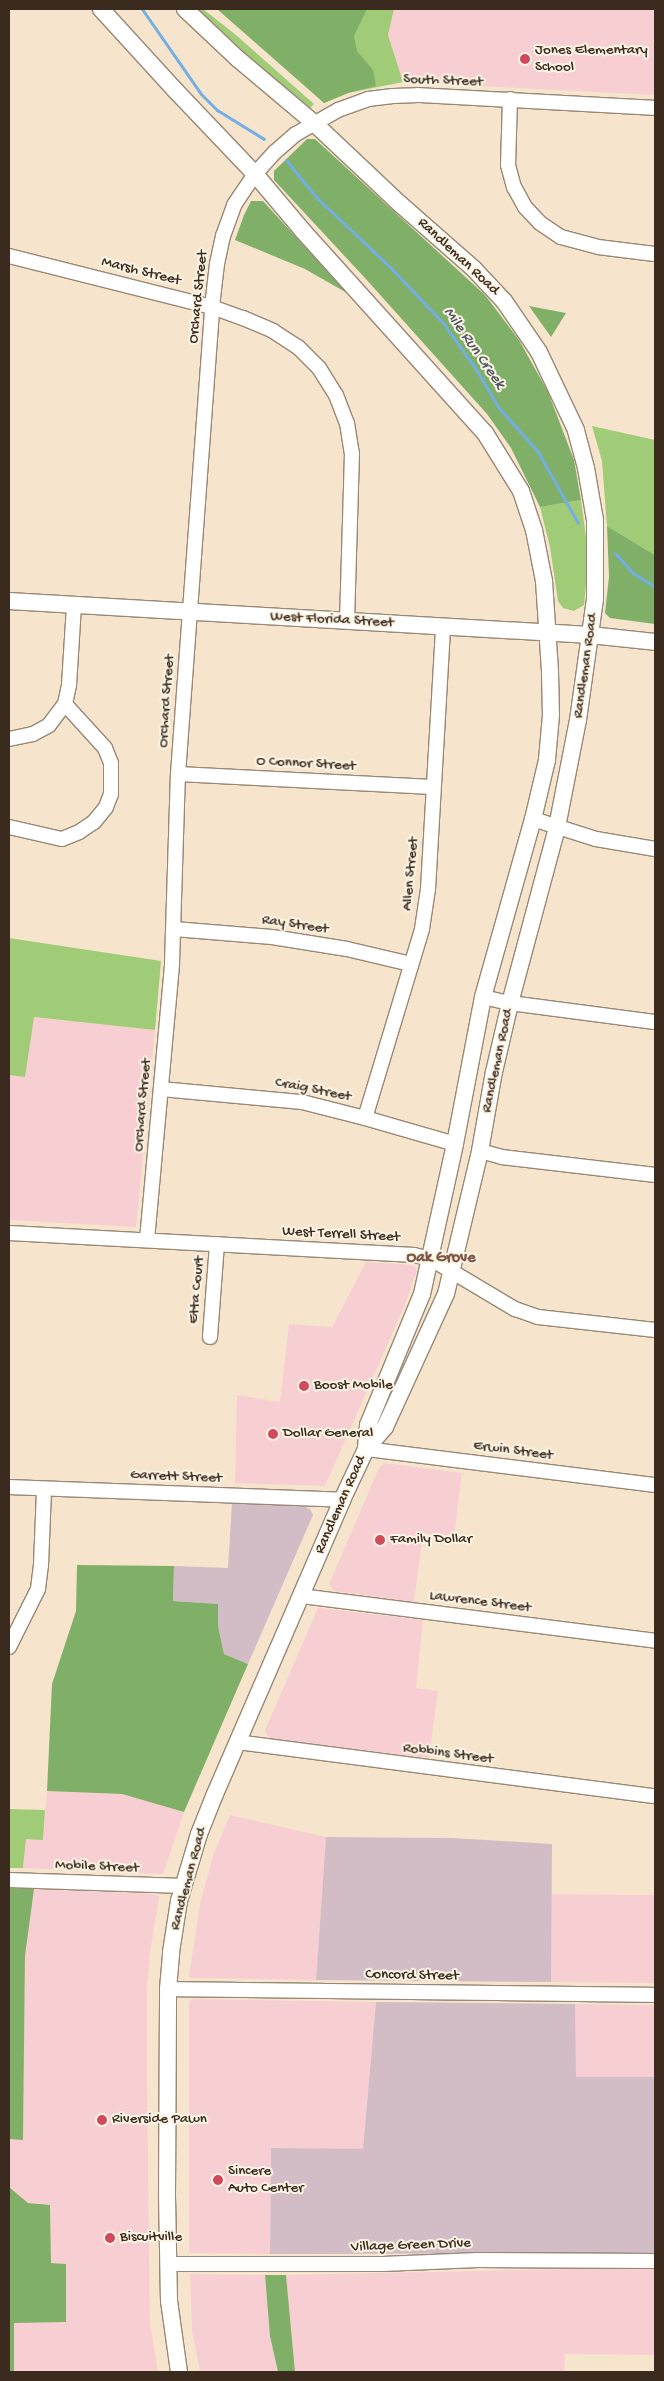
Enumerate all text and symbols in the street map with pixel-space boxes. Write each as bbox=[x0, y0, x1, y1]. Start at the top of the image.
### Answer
place label: Jones Elementary School bbox=[535, 41, 648, 76]
marker: Jones Elementary School bbox=[519, 53, 531, 65]
street label: South Street bbox=[403, 71, 483, 91]
street label: Randleman Road bbox=[413, 214, 503, 300]
street label: Orchard Street bbox=[185, 250, 213, 344]
street label: Marsh Street bbox=[99, 253, 183, 291]
water label: Mile Run Creek bbox=[438, 304, 508, 394]
street label: West Florida Street bbox=[270, 608, 394, 632]
street label: Randleman Road bbox=[570, 612, 602, 720]
street label: Orchard Street bbox=[155, 654, 179, 748]
street label: O Connor Street bbox=[256, 752, 356, 776]
street label: Allen Street bbox=[399, 836, 423, 912]
street label: Ray Street bbox=[261, 911, 329, 939]
street label: Randleman Road bbox=[478, 1008, 518, 1114]
street label: Orchard Street bbox=[130, 1058, 156, 1152]
street label: Craig Street bbox=[273, 1074, 353, 1106]
street label: West Terrell Street bbox=[282, 1223, 400, 1247]
district label: Oak Grove bbox=[407, 1249, 475, 1269]
street label: Etta Court bbox=[185, 1255, 209, 1325]
place label: Boost Mobile bbox=[314, 1377, 393, 1395]
marker: Boost Mobile bbox=[298, 1380, 310, 1392]
place label: Dollar General bbox=[283, 1425, 373, 1443]
marker: Dollar General bbox=[267, 1428, 279, 1440]
street label: Erwin Street bbox=[472, 1437, 554, 1465]
street label: Randleman Road bbox=[311, 1453, 371, 1557]
street label: Garrett Street bbox=[130, 1466, 222, 1488]
place label: Family Dollar bbox=[390, 1531, 472, 1549]
marker: Family Dollar bbox=[374, 1534, 386, 1546]
street label: Lawrence Street bbox=[428, 1587, 532, 1617]
street label: Robbins Street bbox=[402, 1740, 494, 1768]
street label: Randleman Road bbox=[167, 1826, 211, 1932]
street label: Mobile Street bbox=[55, 1857, 139, 1877]
street label: Concord Street bbox=[365, 1966, 459, 1986]
place label: Riverside Pawn bbox=[112, 2111, 207, 2129]
marker: Riverside Pawn bbox=[96, 2114, 108, 2126]
place label: Sincere Auto Center bbox=[228, 2162, 304, 2197]
marker: Sincere Auto Center bbox=[212, 2174, 224, 2186]
place label: Biscuitville bbox=[120, 2229, 182, 2247]
marker: Biscuitville bbox=[104, 2232, 116, 2244]
street label: Village Green Drive bbox=[351, 2235, 471, 2257]

